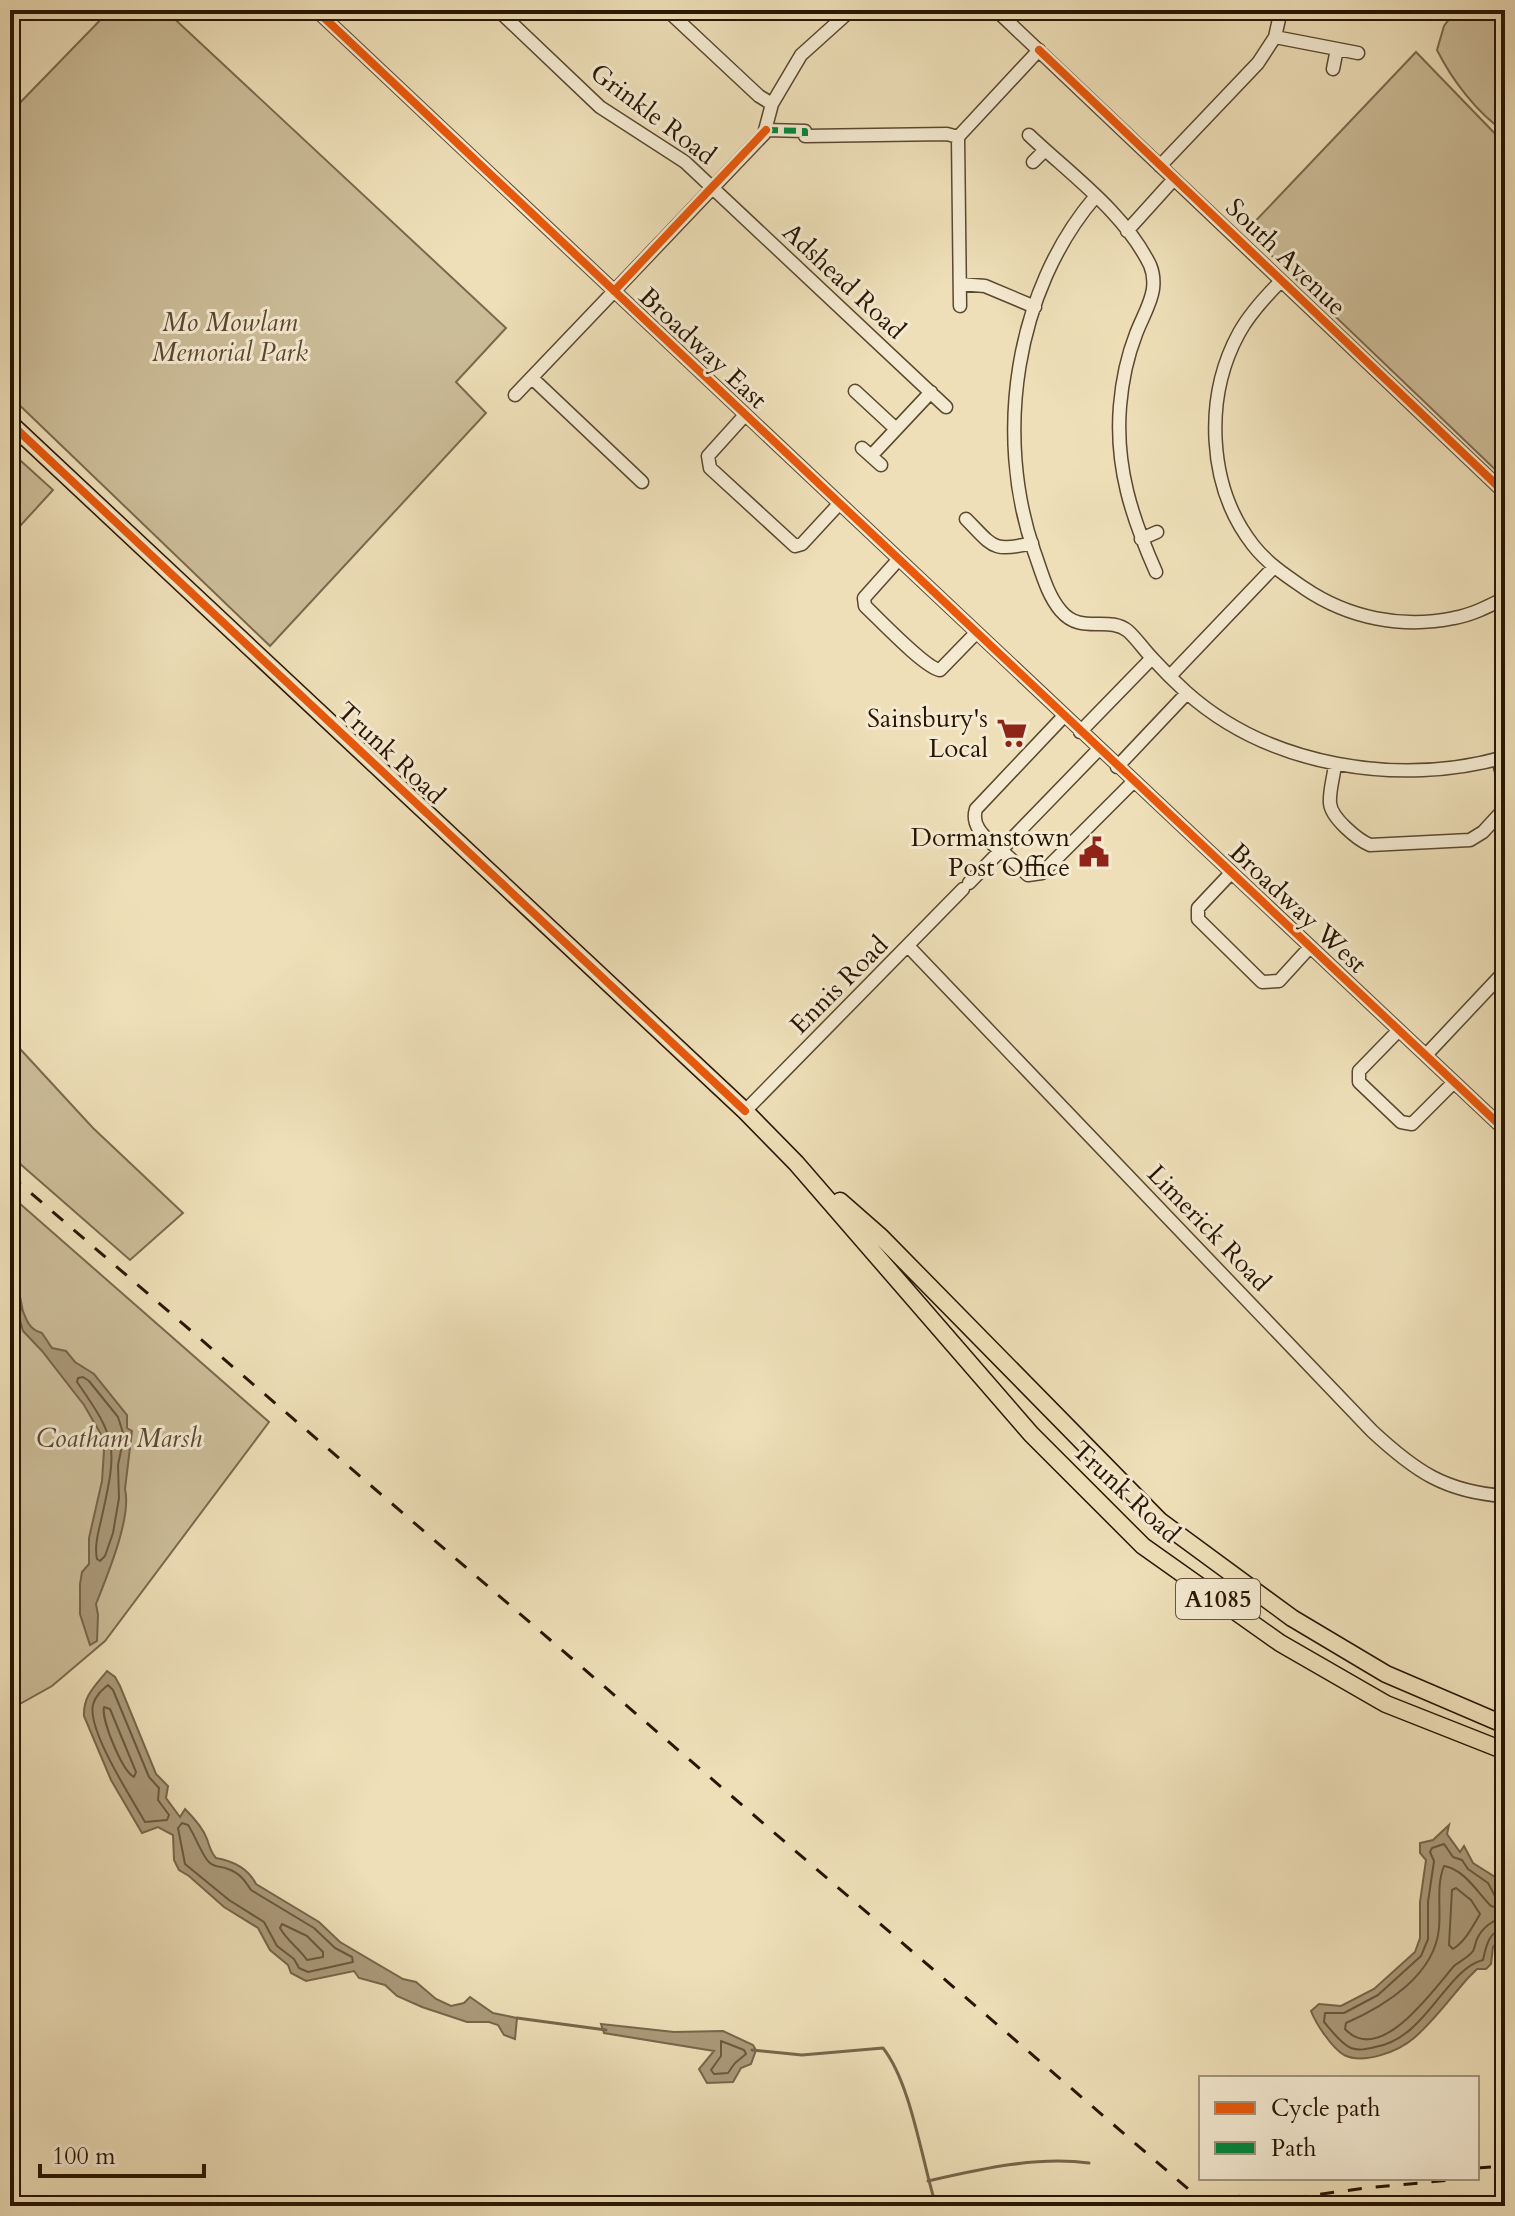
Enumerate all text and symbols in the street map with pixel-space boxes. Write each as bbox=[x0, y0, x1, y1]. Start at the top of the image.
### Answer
street label: Grinkle Road bbox=[583, 55, 723, 173]
street label: South Avenue bbox=[1218, 191, 1354, 323]
street label: Adshead Road bbox=[775, 215, 913, 347]
street label: Broadway East bbox=[631, 280, 775, 416]
park label: Mo Mowlam Memorial Park bbox=[152, 305, 308, 370]
street label: Trunk Road bbox=[329, 694, 453, 812]
place label: Sainsbury's Local bbox=[867, 701, 988, 766]
supermarket icon: Sainsbury's Local bbox=[995, 716, 1029, 750]
place label: Dormanstown Post Office bbox=[911, 820, 1070, 885]
public building icon: Dormanstown Post Office bbox=[1077, 835, 1111, 869]
street label: Broadway West bbox=[1222, 835, 1374, 981]
street label: Ennis Road bbox=[782, 928, 896, 1042]
street label: Limerick Road bbox=[1140, 1157, 1278, 1299]
park label: Coatham Marsh bbox=[36, 1421, 202, 1456]
street label: Trunk Road bbox=[1064, 1433, 1188, 1551]
road number: A1085 bbox=[1176, 1579, 1260, 1619]
legend bbox=[1199, 2076, 1479, 2180]
text: Cycle path bbox=[1271, 2092, 1380, 2125]
scale bar bbox=[40, 2128, 204, 2178]
text: Path bbox=[1271, 2132, 1316, 2165]
text: 100 m bbox=[52, 2140, 116, 2173]

